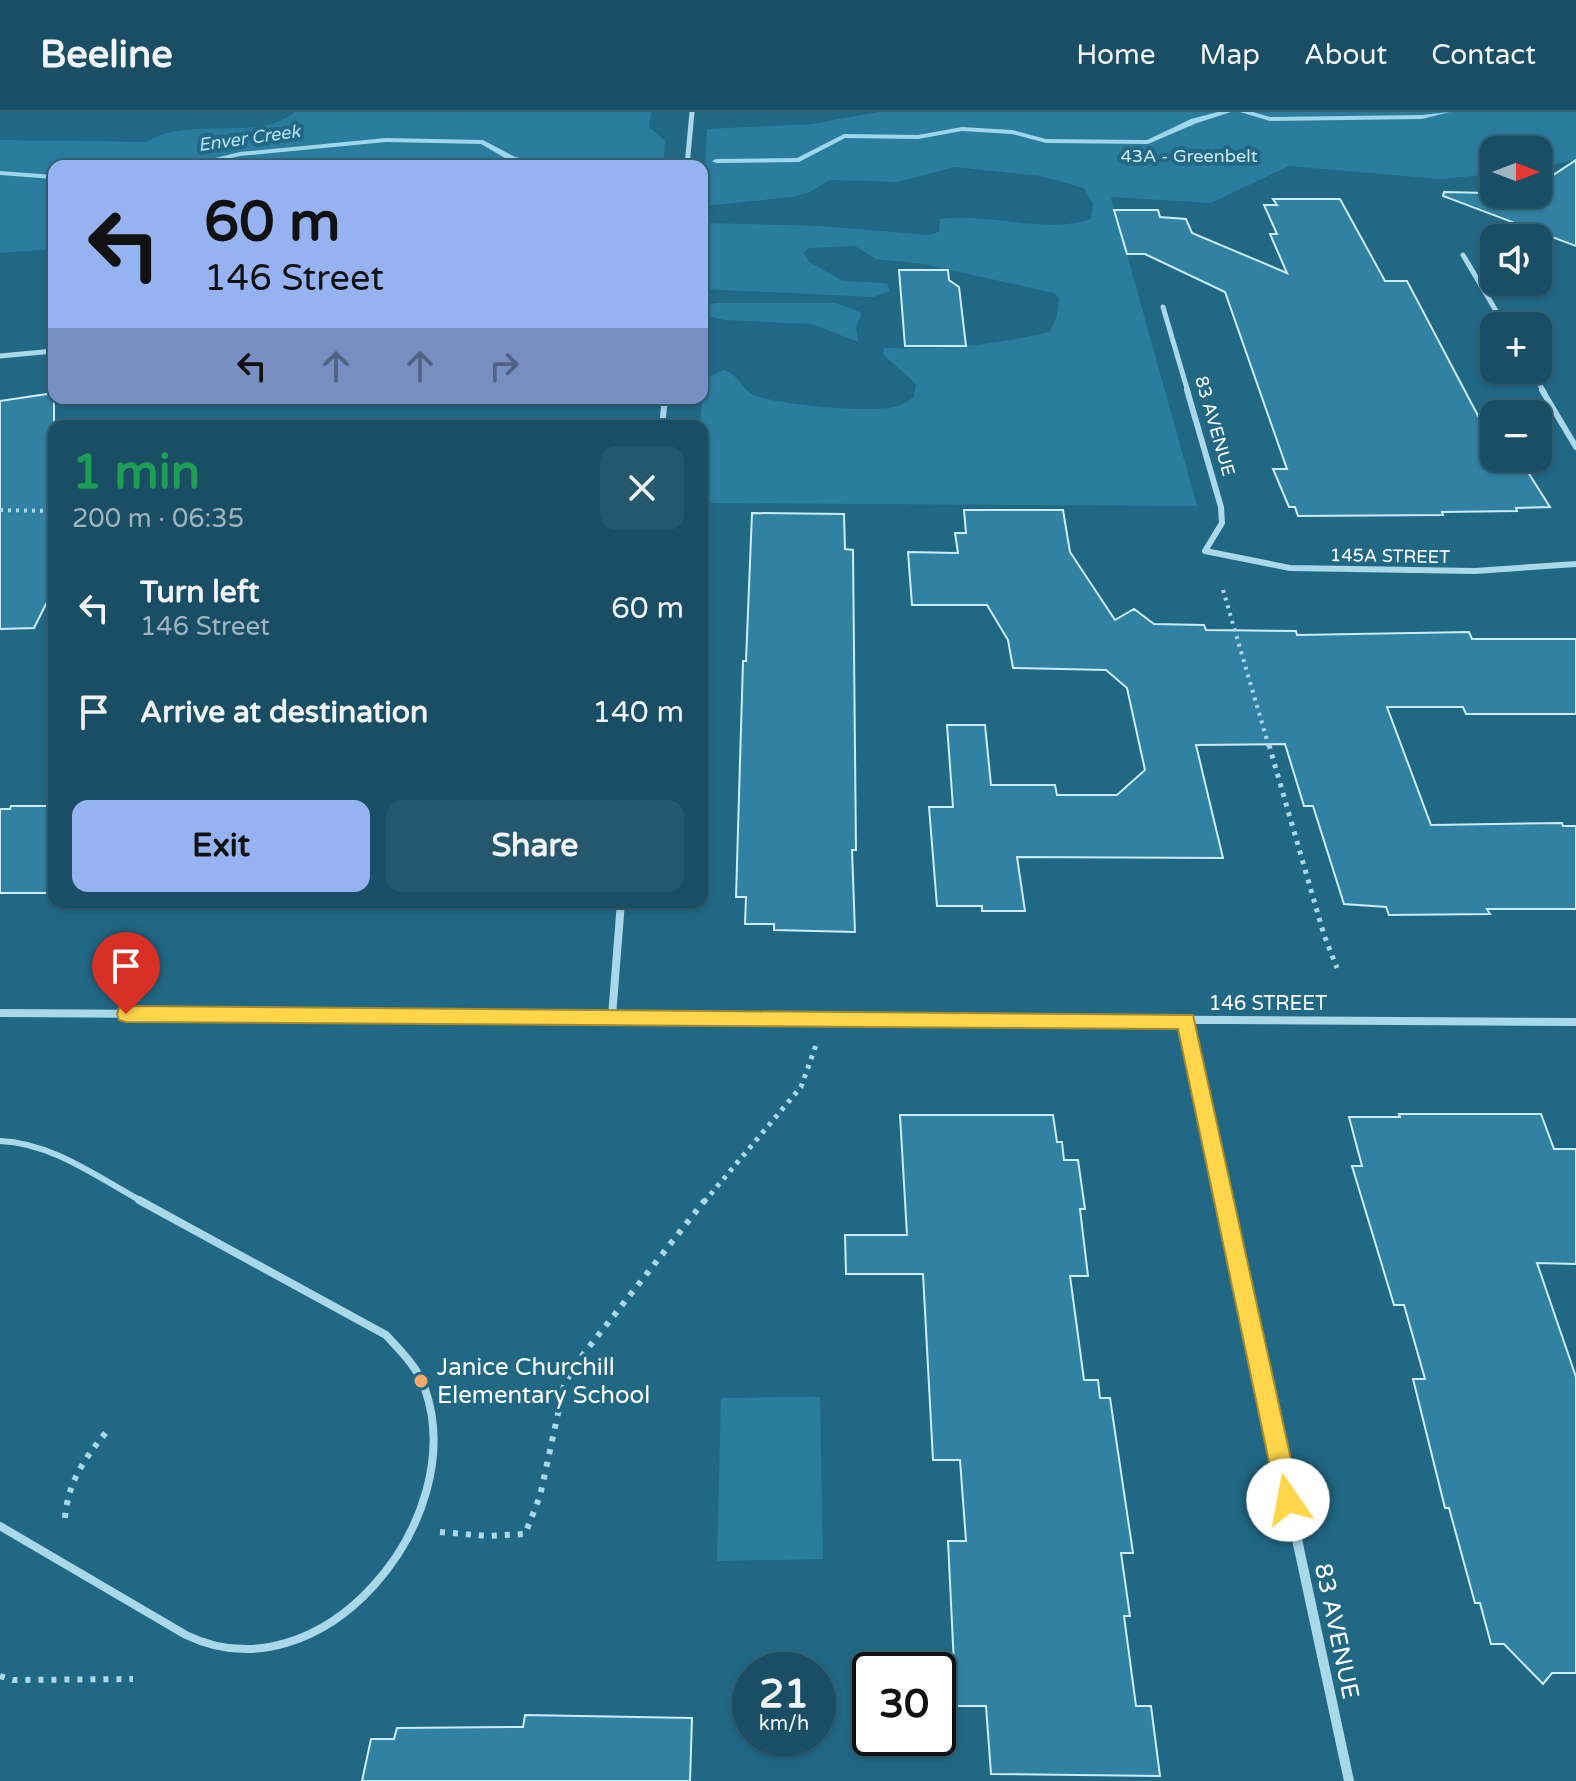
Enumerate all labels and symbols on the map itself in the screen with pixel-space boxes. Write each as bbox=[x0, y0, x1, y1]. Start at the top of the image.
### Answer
water label: Enver Creek bbox=[197, 120, 302, 156]
north arrow bbox=[1480, 136, 1552, 208]
park label: 43A - Greenbelt bbox=[1120, 145, 1258, 167]
street label: 83 AVENUE bbox=[1190, 373, 1240, 479]
street label: 145A STREET bbox=[1330, 544, 1450, 568]
pin bbox=[92, 932, 160, 1014]
street label: 146 STREET bbox=[1209, 992, 1327, 1016]
place label: Janice Churchill Elementary School bbox=[437, 1353, 650, 1410]
marker: Janice Churchill Elementary School bbox=[412, 1372, 430, 1390]
position arrow bbox=[1246, 1458, 1330, 1542]
street label: 83 AVENUE bbox=[1308, 1561, 1365, 1702]
speed limit sign: 30 bbox=[852, 1652, 956, 1756]

